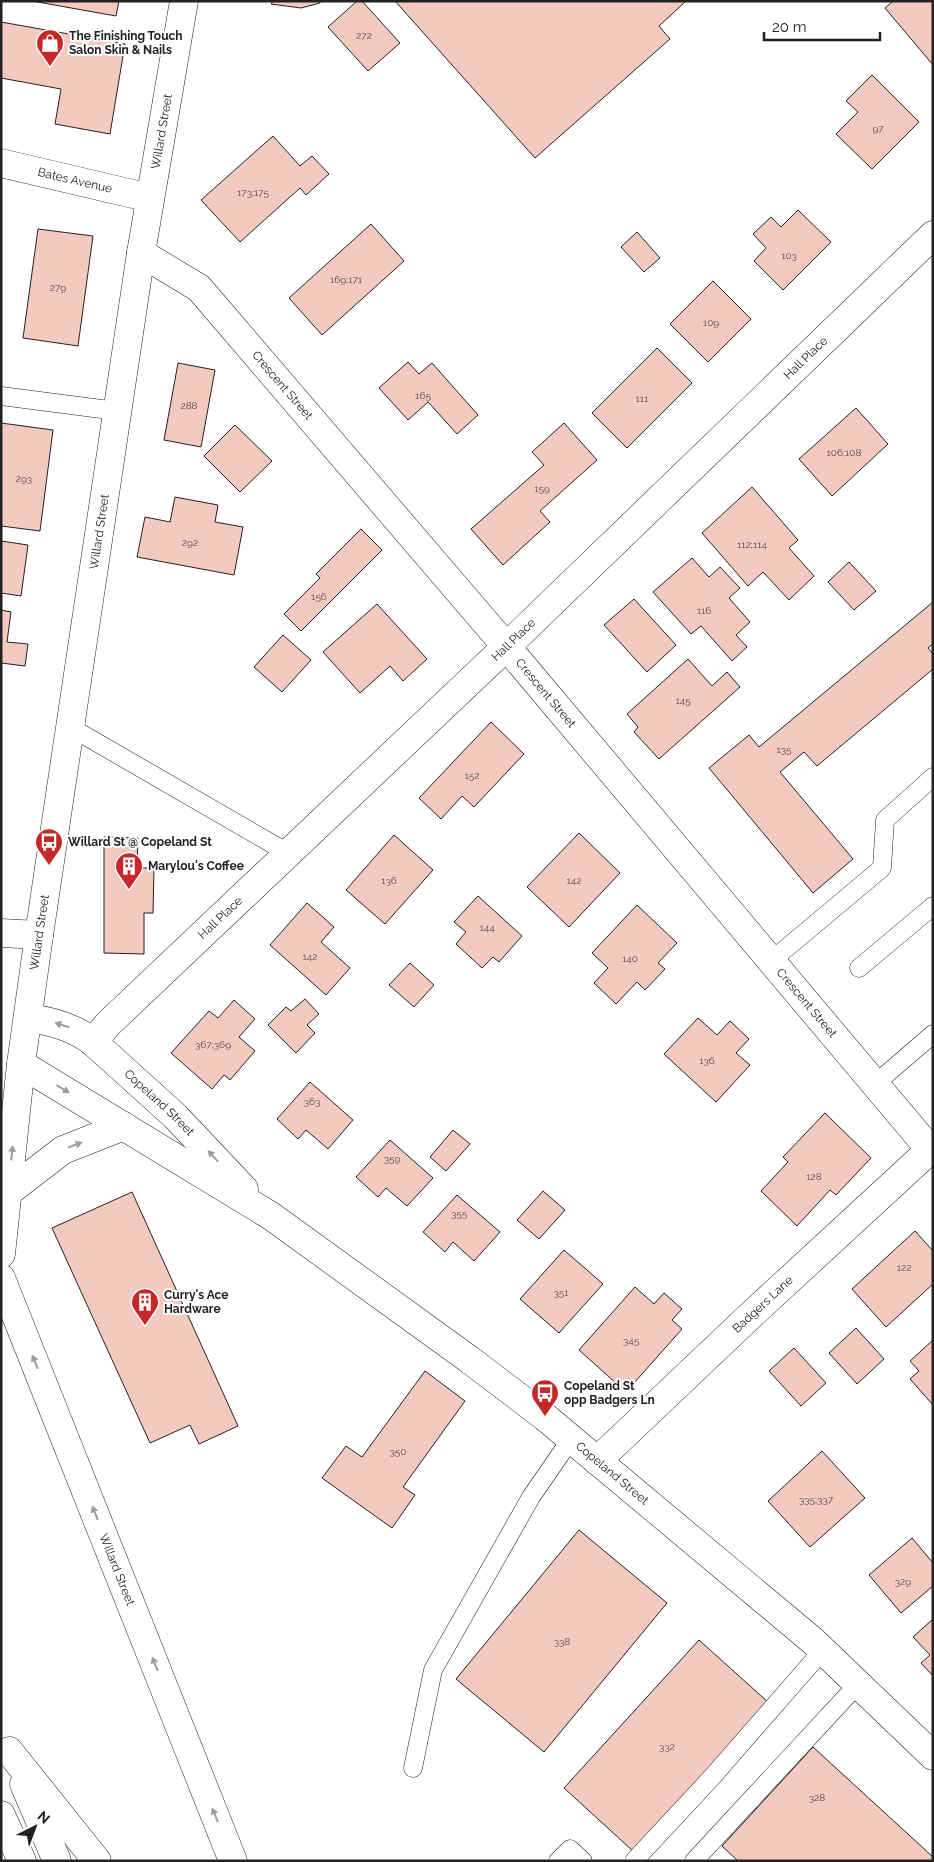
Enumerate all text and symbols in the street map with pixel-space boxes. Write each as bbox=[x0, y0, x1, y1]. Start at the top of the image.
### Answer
scale bar bbox=[764, 10, 880, 42]
text: 20 m bbox=[772, 18, 807, 36]
shop icon: The Finishing Touch Salon Skin & Nails bbox=[35, 28, 65, 67]
place label: The Finishing Touch Salon Skin & Nails bbox=[69, 29, 183, 57]
house number: 272 bbox=[356, 30, 372, 41]
street label: Willard Street bbox=[148, 93, 175, 170]
house number: 97 bbox=[872, 123, 884, 134]
street label: Bates Avenue bbox=[36, 165, 114, 196]
house number: 173;175 bbox=[237, 187, 269, 198]
house number: 103 bbox=[781, 250, 797, 261]
house number: 169;171 bbox=[330, 274, 363, 285]
house number: 279 bbox=[50, 282, 66, 293]
house number: 109 bbox=[703, 317, 719, 328]
street label: Hall Place bbox=[781, 334, 830, 382]
street label: Crescent Street bbox=[249, 348, 316, 423]
house number: 165 bbox=[415, 390, 431, 401]
house number: 111 bbox=[636, 393, 649, 404]
house number: 288 bbox=[180, 400, 198, 411]
house number: 106;108 bbox=[827, 447, 861, 458]
house number: 293 bbox=[16, 473, 32, 484]
house number: 159 bbox=[534, 483, 550, 494]
street label: Willard Street bbox=[87, 493, 112, 570]
house number: 292 bbox=[182, 537, 198, 548]
house number: 112;114 bbox=[737, 539, 767, 550]
house number: 156 bbox=[311, 591, 327, 602]
house number: 116 bbox=[697, 605, 711, 616]
street label: Hall Place bbox=[489, 616, 538, 664]
street label: Crescent Street bbox=[513, 656, 579, 731]
house number: 145 bbox=[675, 695, 691, 706]
house number: 135 bbox=[776, 744, 792, 755]
house number: 152 bbox=[465, 770, 479, 781]
bus stop icon: Willard St @ Copeland St bbox=[34, 827, 64, 866]
place label: Willard St @ Copeland St bbox=[68, 835, 212, 849]
building icon: Marylou's Coffee bbox=[114, 851, 144, 890]
place label: Marylou's Coffee bbox=[148, 859, 244, 873]
house number: 136 bbox=[381, 875, 397, 886]
house number: 142 bbox=[567, 875, 581, 886]
street label: Willard Street bbox=[27, 894, 52, 971]
street label: Hall Place bbox=[195, 894, 245, 942]
house number: 144 bbox=[479, 922, 495, 933]
house number: 142 bbox=[303, 951, 317, 962]
house number: 140 bbox=[622, 953, 638, 964]
street label: Crescent Street bbox=[774, 966, 840, 1040]
one-way arrow bbox=[54, 1021, 69, 1029]
house number: 367;369 bbox=[195, 1039, 231, 1050]
house number: 136 bbox=[699, 1055, 715, 1066]
street label: Copeland Street bbox=[121, 1067, 197, 1139]
one-way arrow bbox=[57, 1085, 70, 1094]
house number: 363 bbox=[304, 1096, 320, 1107]
one-way arrow bbox=[68, 1141, 83, 1149]
one-way arrow bbox=[8, 1145, 16, 1161]
one-way arrow bbox=[207, 1150, 219, 1162]
house number: 359 bbox=[384, 1153, 400, 1164]
house number: 128 bbox=[806, 1171, 822, 1182]
house number: 355 bbox=[451, 1208, 468, 1219]
house number: 122 bbox=[897, 1262, 911, 1273]
street label: Badgers Lane bbox=[730, 1273, 796, 1336]
building icon: Curry's Ace Hardware bbox=[130, 1287, 160, 1326]
house number: 351 bbox=[553, 1287, 569, 1298]
place label: Curry's Ace Hardware bbox=[164, 1288, 228, 1316]
house number: 345 bbox=[623, 1335, 640, 1346]
one-way arrow bbox=[30, 1355, 38, 1370]
bus stop icon: Copeland St opp Badgers Ln bbox=[530, 1378, 560, 1417]
place label: Copeland St opp Badgers Ln bbox=[564, 1379, 655, 1407]
street label: Copeland Street bbox=[573, 1439, 651, 1508]
house number: 350 bbox=[390, 1446, 406, 1457]
house number: 335;337 bbox=[799, 1494, 834, 1505]
one-way arrow bbox=[90, 1506, 98, 1521]
street label: Willard Street bbox=[97, 1532, 138, 1608]
house number: 329 bbox=[895, 1576, 911, 1587]
house number: 338 bbox=[554, 1636, 570, 1647]
one-way arrow bbox=[151, 1657, 158, 1672]
house number: 332 bbox=[659, 1741, 675, 1752]
house number: 328 bbox=[809, 1792, 825, 1803]
north arrow bbox=[10, 1802, 60, 1852]
text: N bbox=[34, 1808, 53, 1827]
one-way arrow bbox=[211, 1808, 218, 1823]

